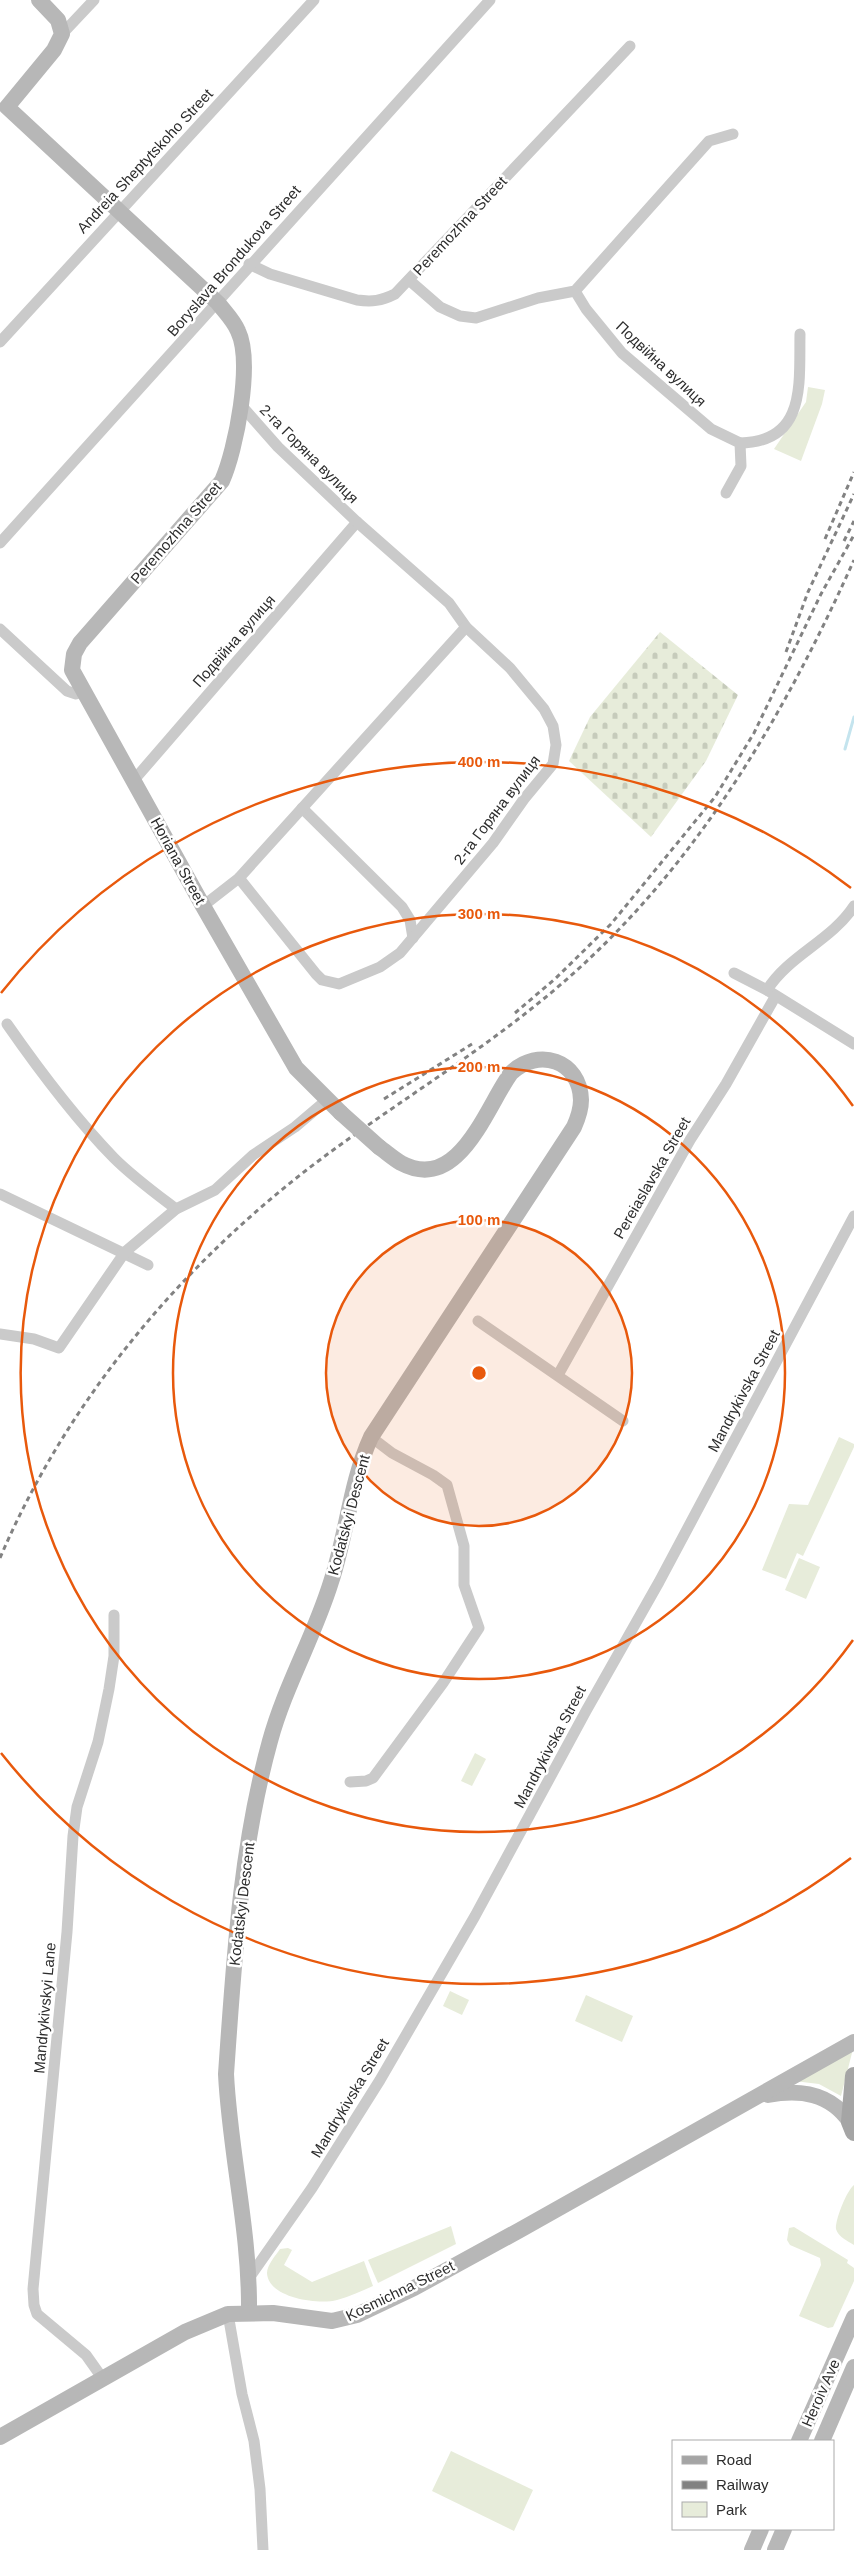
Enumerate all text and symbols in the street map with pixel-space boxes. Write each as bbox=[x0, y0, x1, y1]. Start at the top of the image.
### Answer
street label: Andreia Sheptytskoho Street bbox=[73, 84, 217, 236]
street label: Peremozhna Street bbox=[409, 172, 510, 279]
street label: Boryslava Brondukova Street bbox=[163, 181, 304, 340]
street label: Подвійна вулиця bbox=[613, 318, 710, 410]
street label: 2-га Горяна вулиця bbox=[257, 401, 362, 506]
street label: Peremozhna Street bbox=[127, 478, 225, 587]
street label: Подвійна вулиця bbox=[189, 591, 278, 690]
street label: 2-га Горяна вулиця bbox=[450, 752, 543, 868]
text: 400 m bbox=[458, 753, 500, 770]
street label: Horiana Street bbox=[148, 814, 210, 908]
text: 300 m bbox=[458, 905, 500, 922]
text: 200 m bbox=[458, 1058, 500, 1075]
street label: Pereiaslavska Street bbox=[610, 1113, 694, 1242]
text: 100 m bbox=[458, 1211, 500, 1228]
street label: Mandrykivska Street bbox=[704, 1326, 783, 1455]
centre of rings bbox=[470, 1364, 488, 1382]
street label: Kodatskyi Descent bbox=[324, 1452, 373, 1577]
street label: Mandrykivska Street bbox=[510, 1682, 589, 1811]
street label: Kodatskyi Descent bbox=[225, 1840, 258, 1967]
street label: Mandrykivskyi Lane bbox=[30, 1942, 59, 2074]
street label: Mandrykivska Street bbox=[307, 2034, 392, 2160]
street label: Kosmichna Street bbox=[343, 2257, 457, 2324]
street label: Heroiv Ave bbox=[798, 2356, 843, 2429]
legend bbox=[672, 2440, 834, 2530]
text: Road bbox=[716, 2451, 752, 2468]
text: Railway bbox=[716, 2476, 769, 2493]
text: Park bbox=[716, 2501, 747, 2518]

